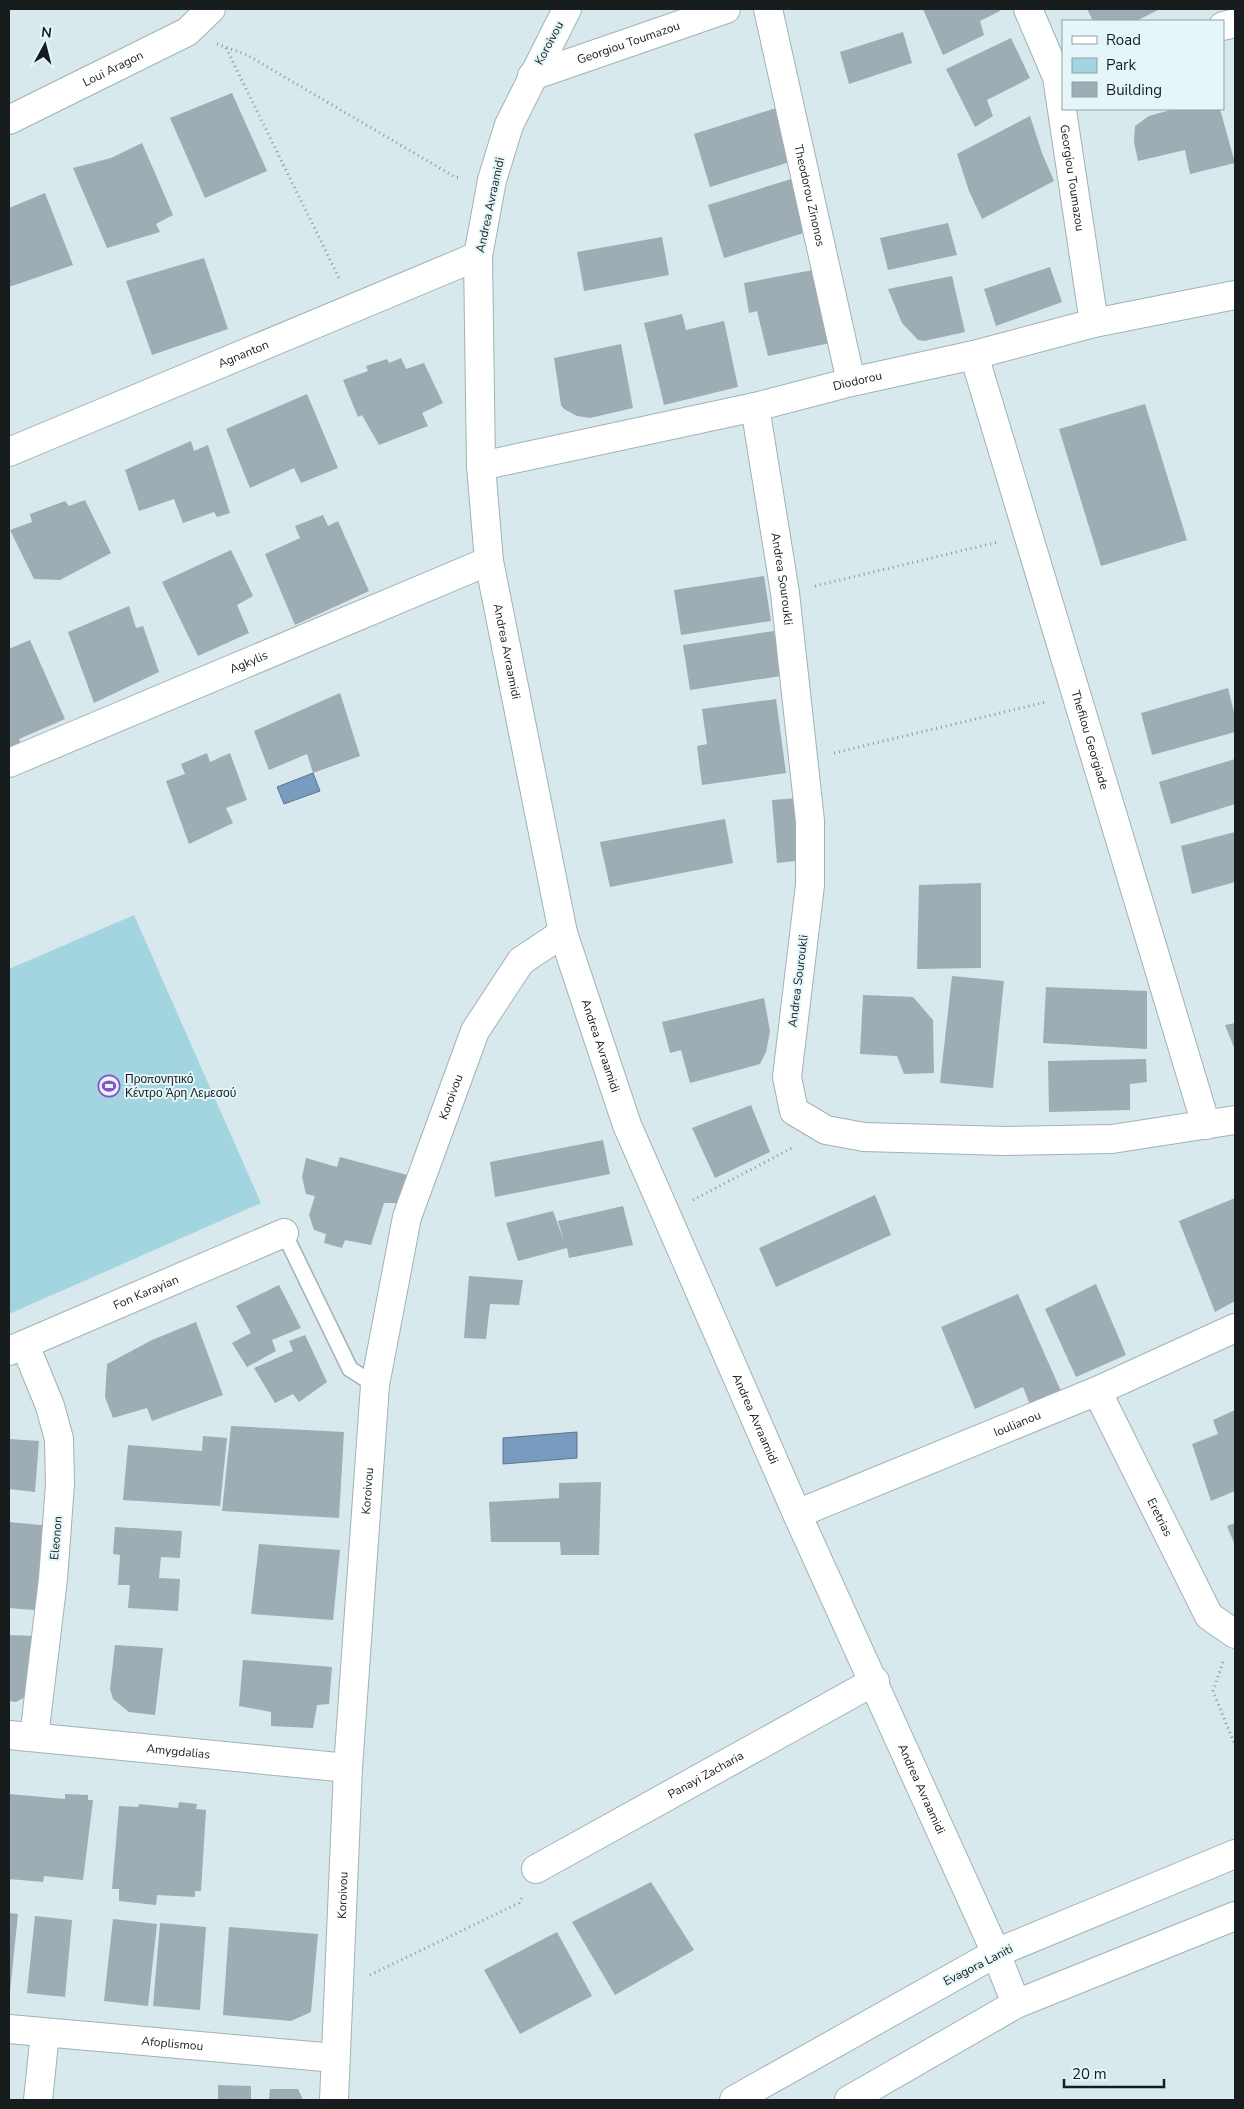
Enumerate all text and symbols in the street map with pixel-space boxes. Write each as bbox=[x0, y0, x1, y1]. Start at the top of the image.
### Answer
street label: Koroivou bbox=[531, 18, 567, 68]
street label: Georgiou Toumazou bbox=[575, 18, 682, 68]
north arrow bbox=[20, 20, 70, 70]
legend bbox=[1062, 20, 1224, 110]
text: N bbox=[40, 23, 53, 43]
text: Road bbox=[1106, 30, 1141, 50]
street label: Loui Aragon bbox=[80, 47, 146, 90]
text: Park bbox=[1106, 55, 1136, 75]
text: Building bbox=[1106, 80, 1162, 100]
street label: Georgiou Toumazou bbox=[1056, 124, 1088, 232]
street label: Theodorou Zinonos bbox=[790, 143, 829, 248]
street label: Andrea Avraamidi bbox=[472, 156, 508, 254]
street label: Agnanton bbox=[216, 336, 271, 372]
street label: Diodorou bbox=[831, 367, 883, 394]
street label: Andrea Souroukli bbox=[767, 531, 796, 626]
street label: Andrea Avraamidi bbox=[490, 602, 524, 701]
street label: Agkylis bbox=[227, 647, 270, 677]
street label: Thefilou Georgiade bbox=[1067, 688, 1112, 791]
street label: Andrea Souroukli bbox=[784, 934, 812, 1028]
street label: Andrea Avraamidi bbox=[578, 997, 624, 1094]
place label: Προπονητικό Κέντρο Άρη Λεμεσού bbox=[125, 1071, 236, 1101]
street label: Koroivou bbox=[435, 1072, 466, 1122]
sports icon: Προπονητικό Κέντρο Άρη Λεμεσού bbox=[97, 1074, 121, 1098]
street label: Fon Karayian bbox=[111, 1271, 181, 1313]
street label: Andrea Avraamidi bbox=[729, 1371, 782, 1466]
street label: Ioulianou bbox=[991, 1407, 1043, 1441]
street label: Koroivou bbox=[358, 1467, 377, 1515]
street label: Eretrias bbox=[1144, 1495, 1176, 1539]
street label: Eleonon bbox=[46, 1515, 66, 1561]
street label: Amygdalias bbox=[146, 1740, 211, 1763]
street label: Andrea Avraamidi bbox=[894, 1741, 949, 1837]
street label: Panayi Zacharia bbox=[665, 1747, 746, 1802]
street label: Koroivou bbox=[334, 1871, 352, 1919]
street label: Evagora Laniti bbox=[940, 1941, 1016, 1989]
street label: Afoplismou bbox=[141, 2033, 204, 2054]
scale bar bbox=[1064, 2056, 1164, 2088]
text: 20 m bbox=[1072, 2064, 1107, 2084]

